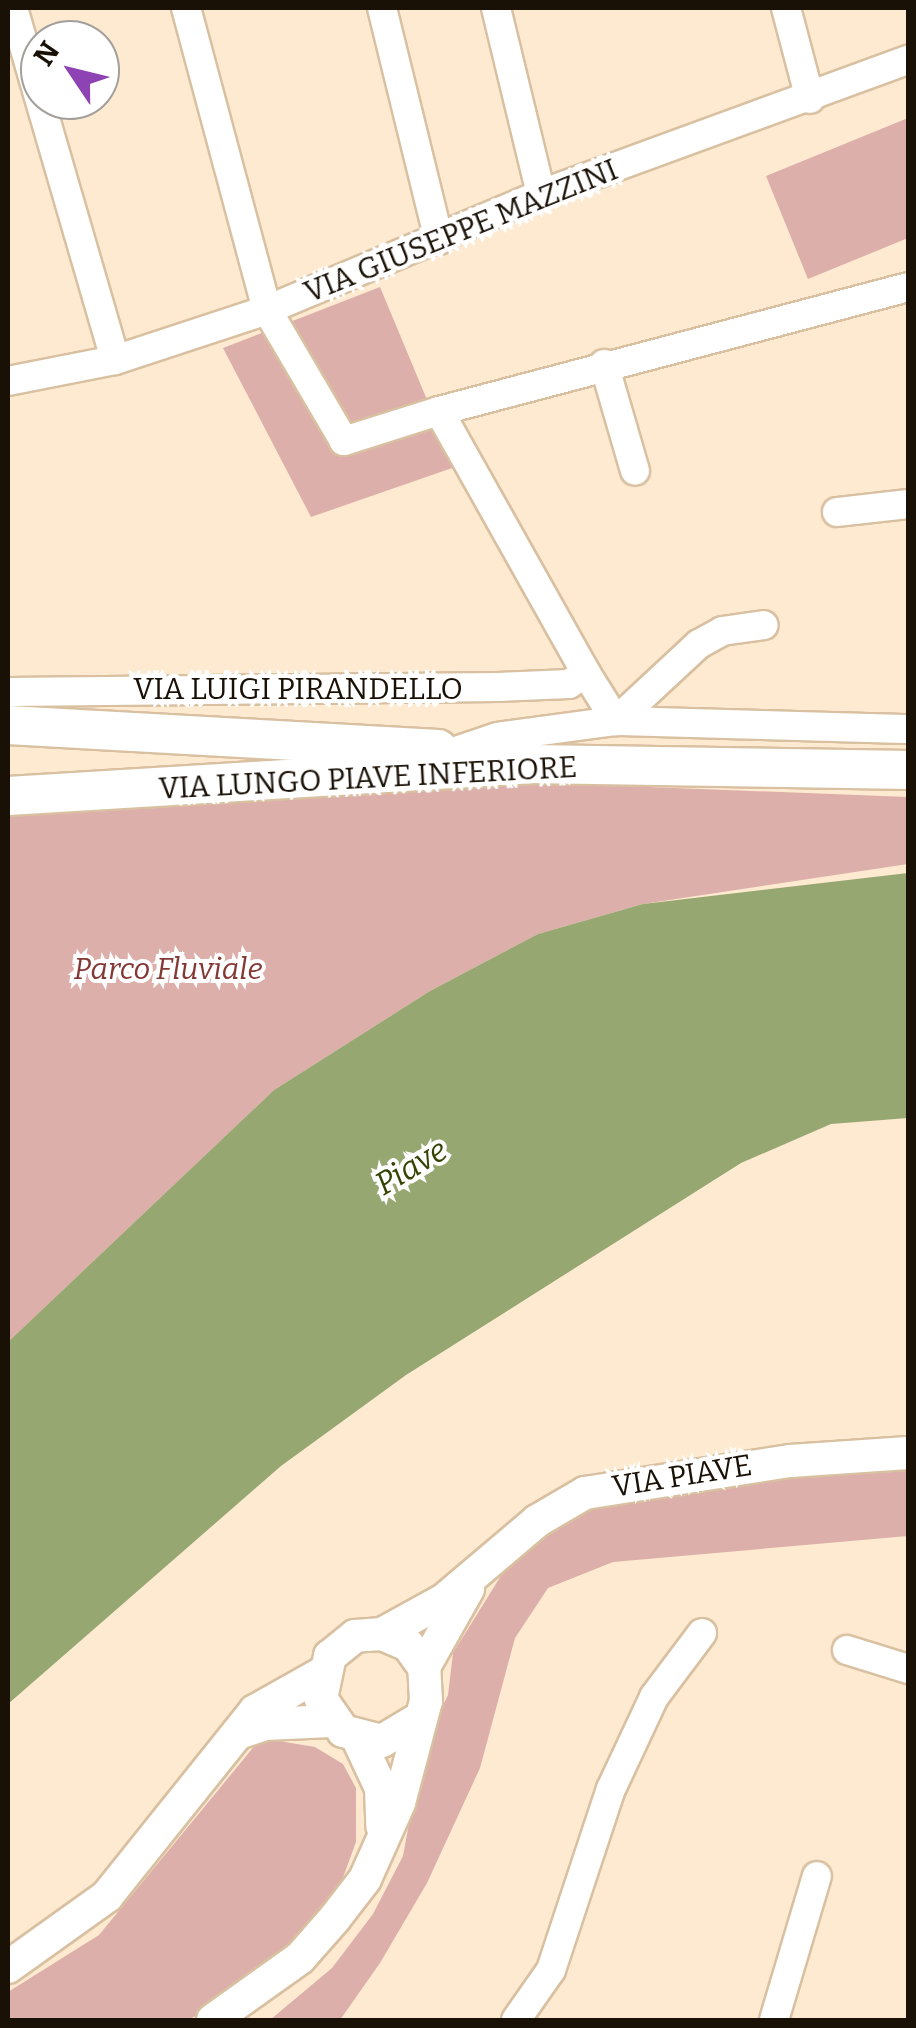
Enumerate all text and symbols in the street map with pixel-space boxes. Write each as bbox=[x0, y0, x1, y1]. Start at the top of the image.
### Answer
north arrow bbox=[20, 20, 120, 120]
text: N bbox=[27, 35, 66, 72]
street label: VIA GIUSEPPE MAZZINI bbox=[299, 152, 623, 310]
street label: VIA LUIGI PIRANDELLO bbox=[133, 671, 463, 707]
street label: VIA LUNGO PIAVE INFERIORE bbox=[158, 749, 578, 807]
park label: Parco Fluviale bbox=[74, 951, 262, 987]
water label: Piave bbox=[368, 1131, 454, 1203]
street label: VIA PIAVE bbox=[610, 1447, 754, 1505]

